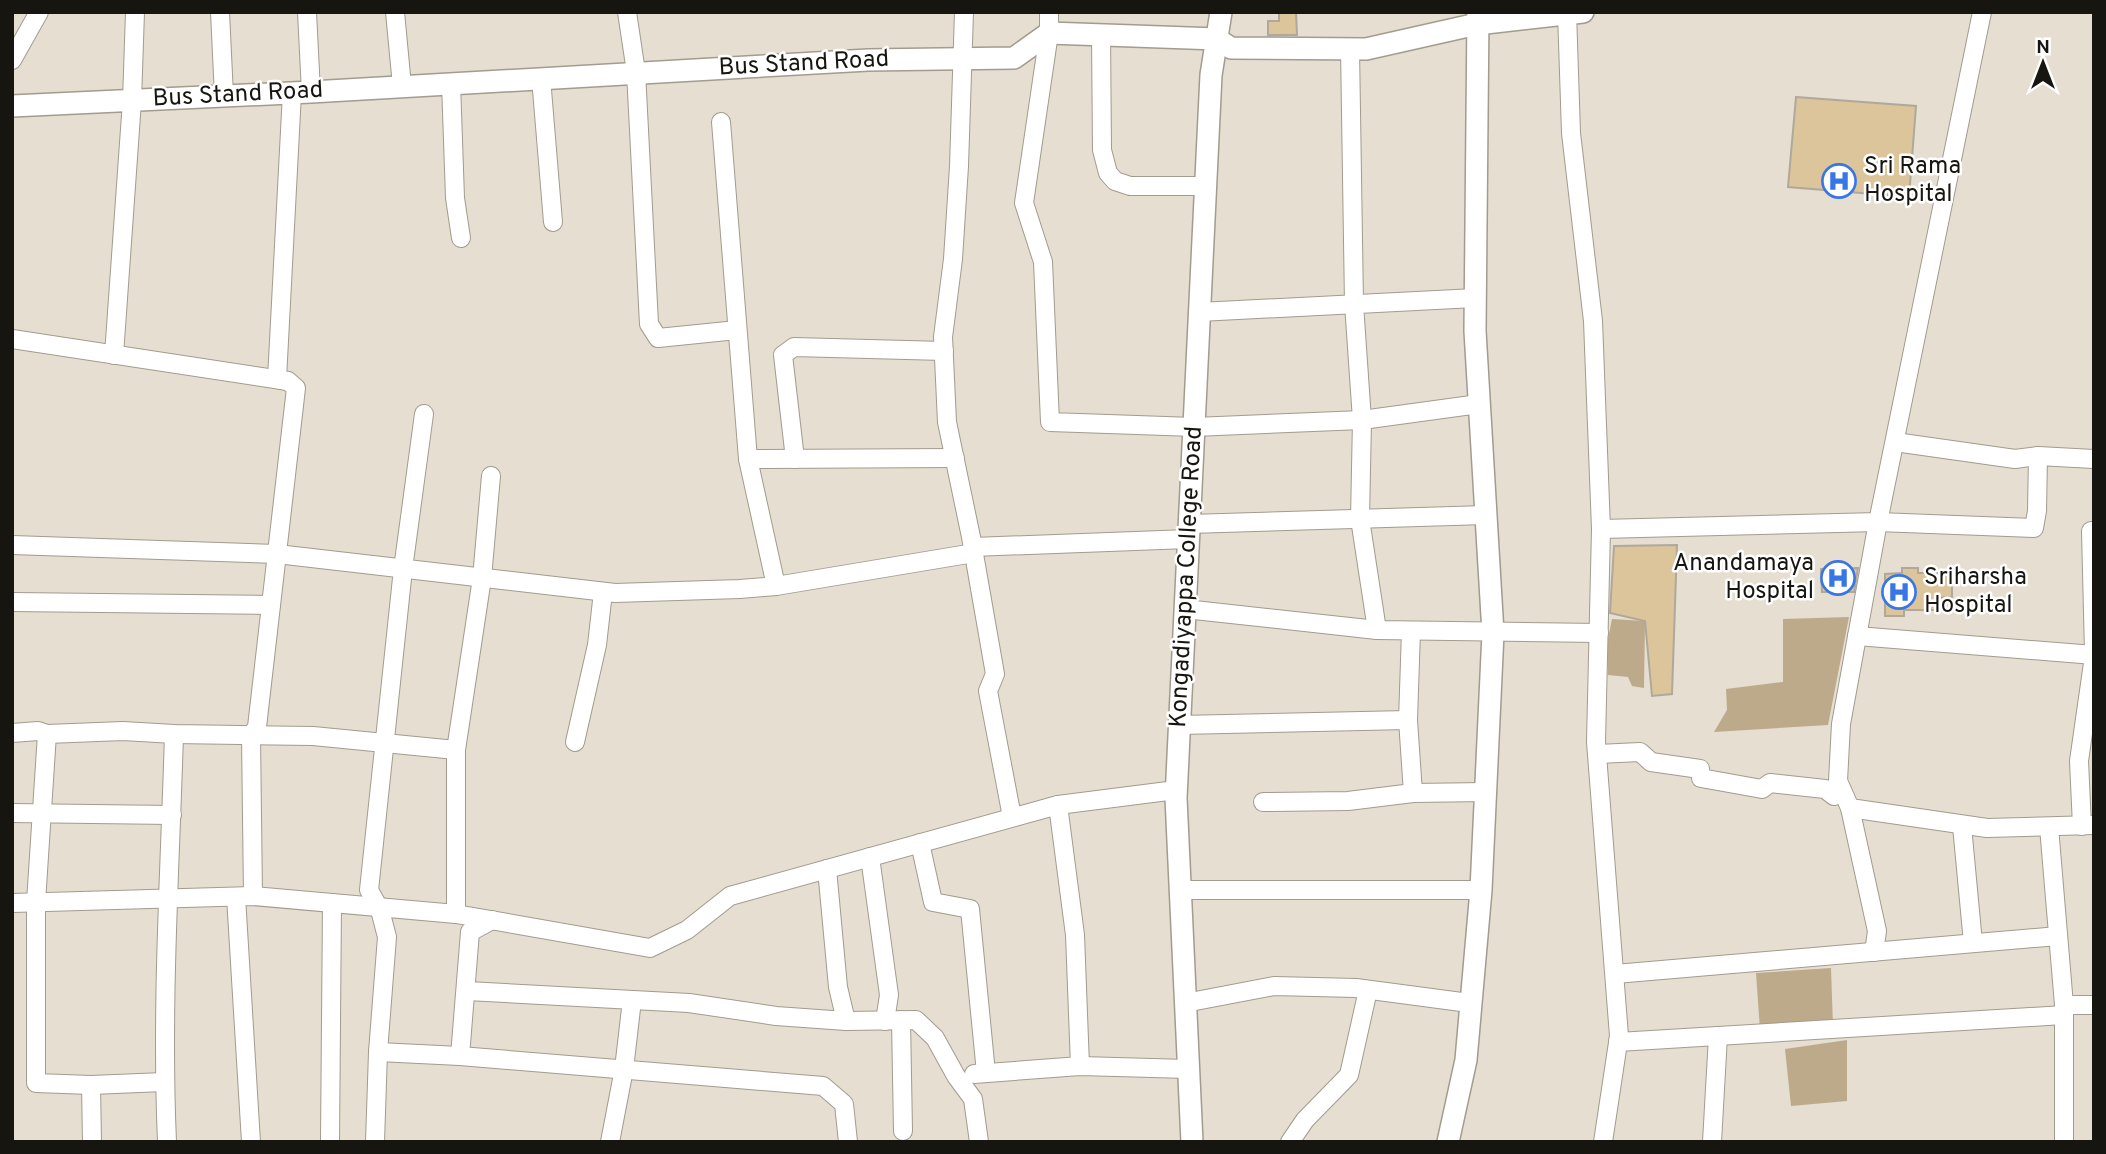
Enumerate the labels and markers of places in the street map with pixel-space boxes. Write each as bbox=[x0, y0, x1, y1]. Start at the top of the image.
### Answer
place label: Sri Rama Hospital bbox=[1864, 152, 1961, 210]
hospital icon: Sri Rama Hospital bbox=[1820, 162, 1858, 200]
place label: Anandamaya Hospital bbox=[1673, 549, 1814, 607]
hospital icon: Anandamaya Hospital bbox=[1819, 559, 1857, 597]
place label: Sriharsha Hospital bbox=[1924, 563, 2027, 621]
hospital icon: Sriharsha Hospital bbox=[1880, 573, 1918, 611]

